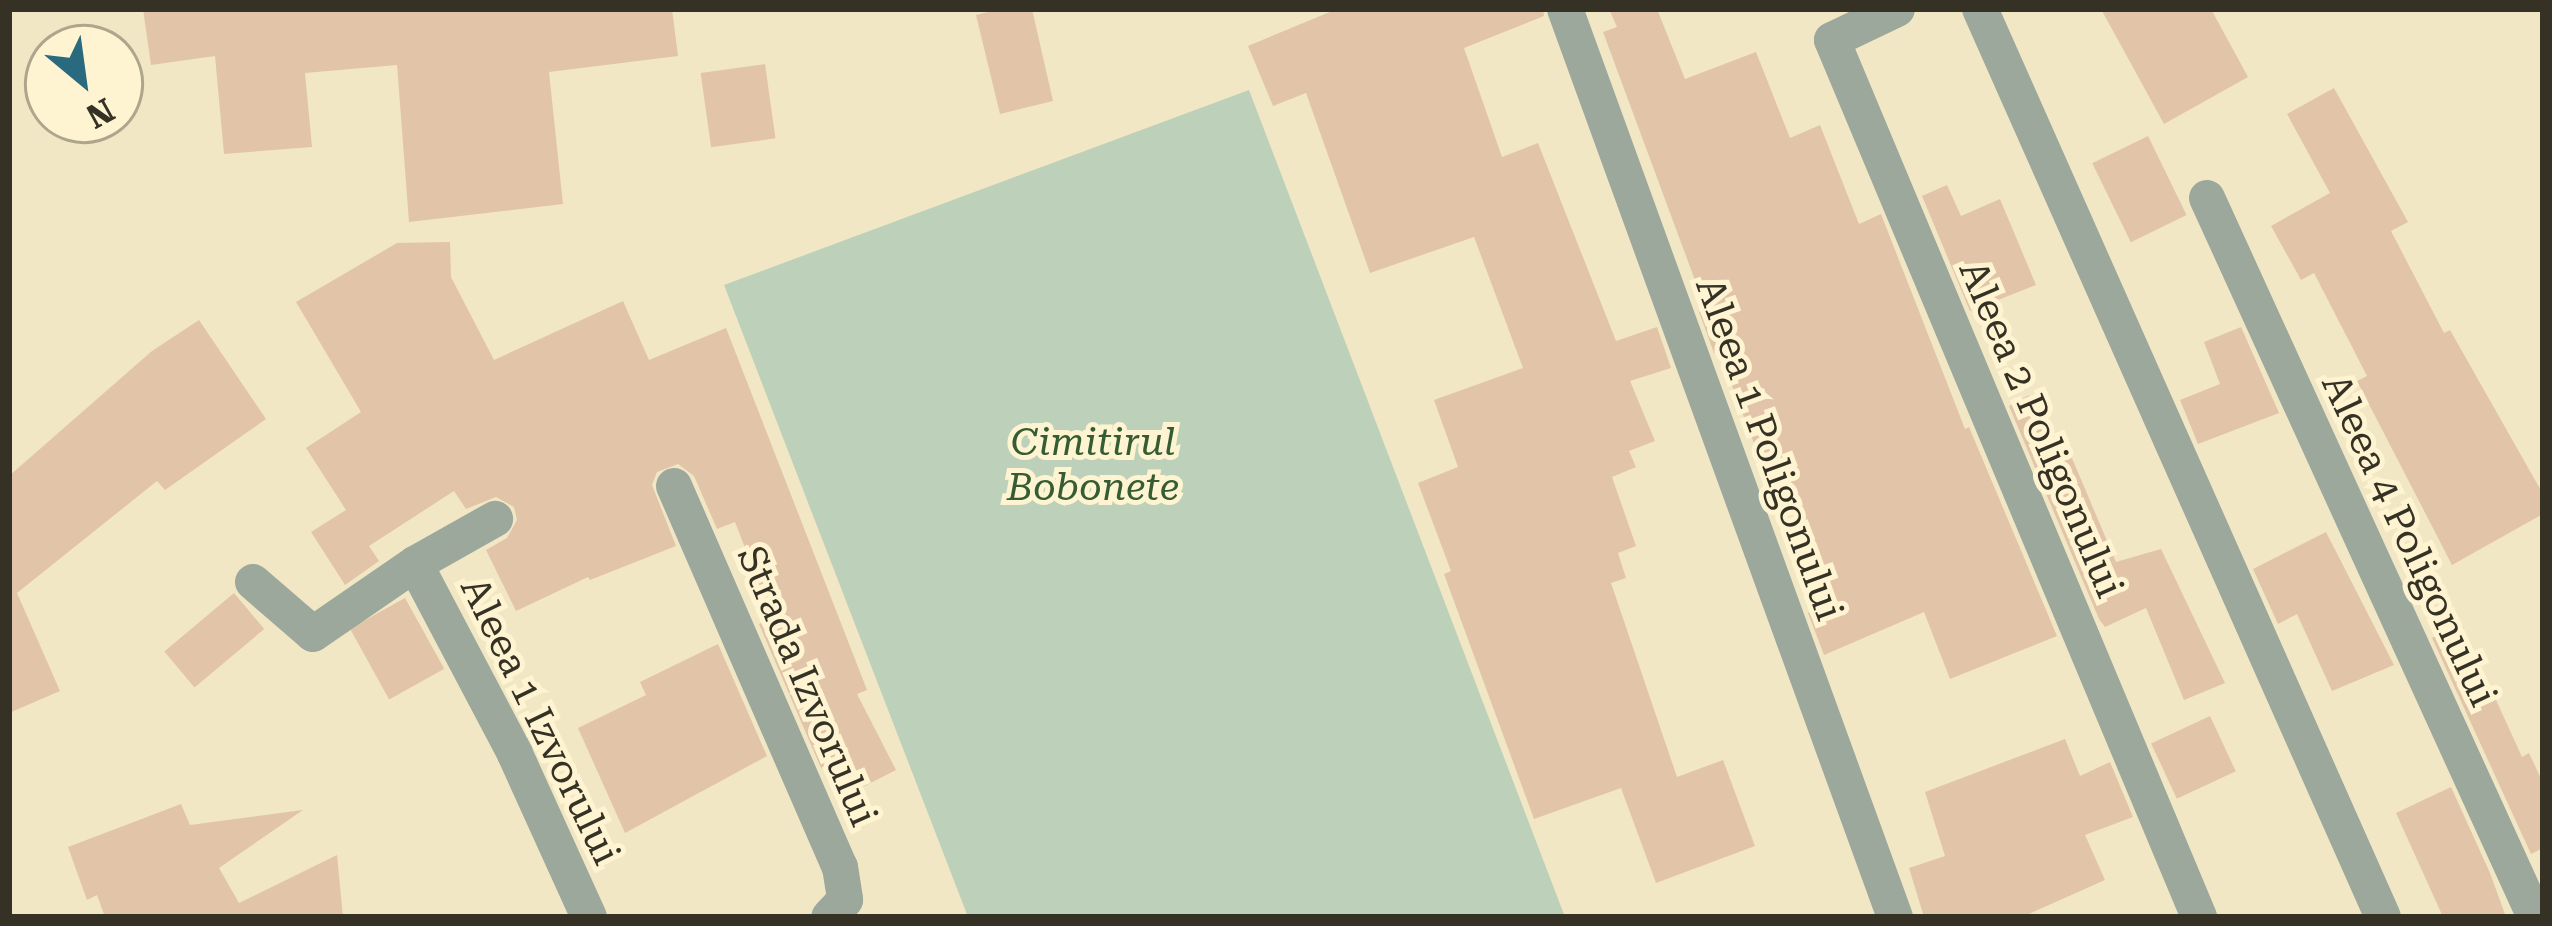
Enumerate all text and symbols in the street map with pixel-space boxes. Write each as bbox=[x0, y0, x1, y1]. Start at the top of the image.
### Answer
north arrow bbox=[24, 24, 144, 144]
text: N bbox=[80, 90, 121, 137]
street label: Aleea 2 Poligonului bbox=[1949, 254, 2133, 604]
street label: Aleea 1 Poligonului bbox=[1685, 271, 1853, 627]
street label: Aleea 4 Poligonului bbox=[2311, 366, 2507, 714]
park label: Cimitirul Bobonete bbox=[1007, 420, 1179, 511]
street label: Strada Izvorului bbox=[727, 539, 887, 833]
street label: Aleea 1 Izvorului bbox=[450, 570, 630, 872]

